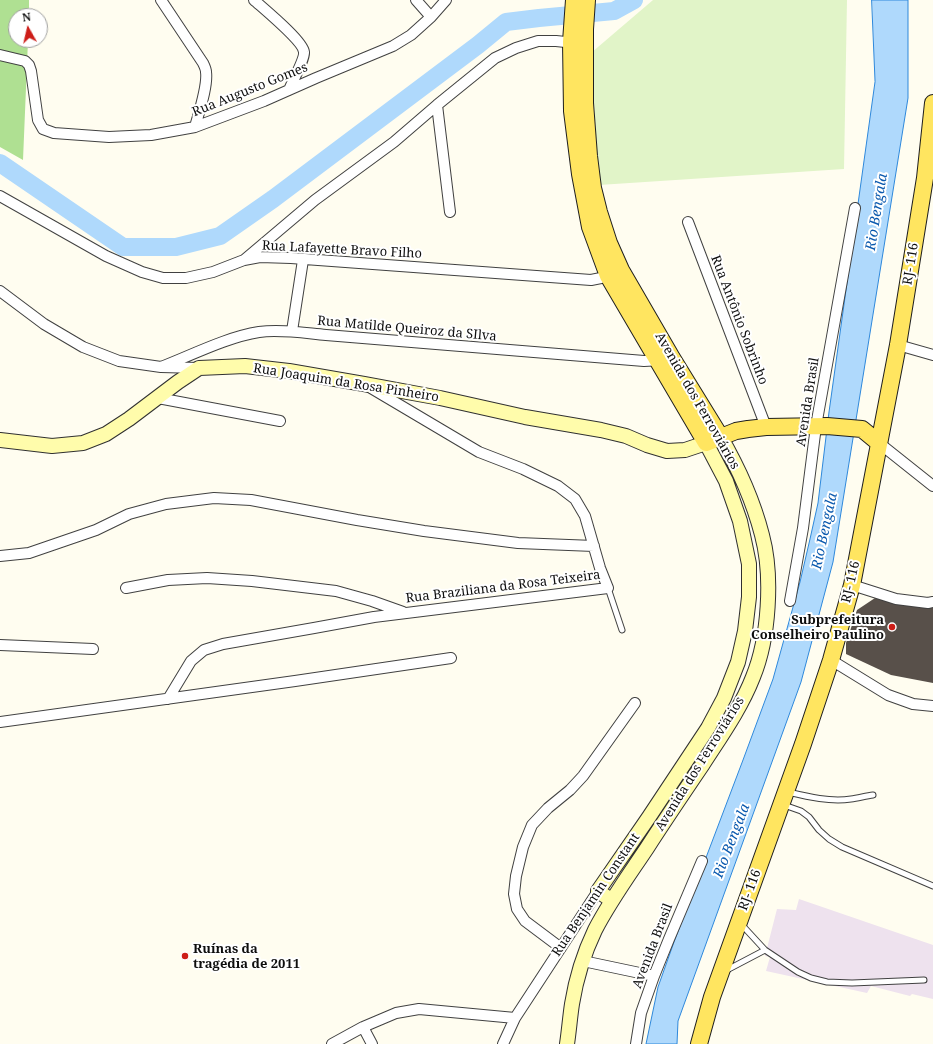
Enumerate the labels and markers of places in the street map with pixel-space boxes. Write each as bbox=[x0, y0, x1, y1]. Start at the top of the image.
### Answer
place label: Subprefeitura Conselheiro Paulino bbox=[751, 612, 884, 643]
marker: Subprefeitura Conselheiro Paulino bbox=[887, 622, 897, 632]
place label: Ruínas da tragédia de 2011 bbox=[193, 941, 300, 972]
marker: Ruínas da tragédia de 2011 bbox=[180, 951, 190, 961]

